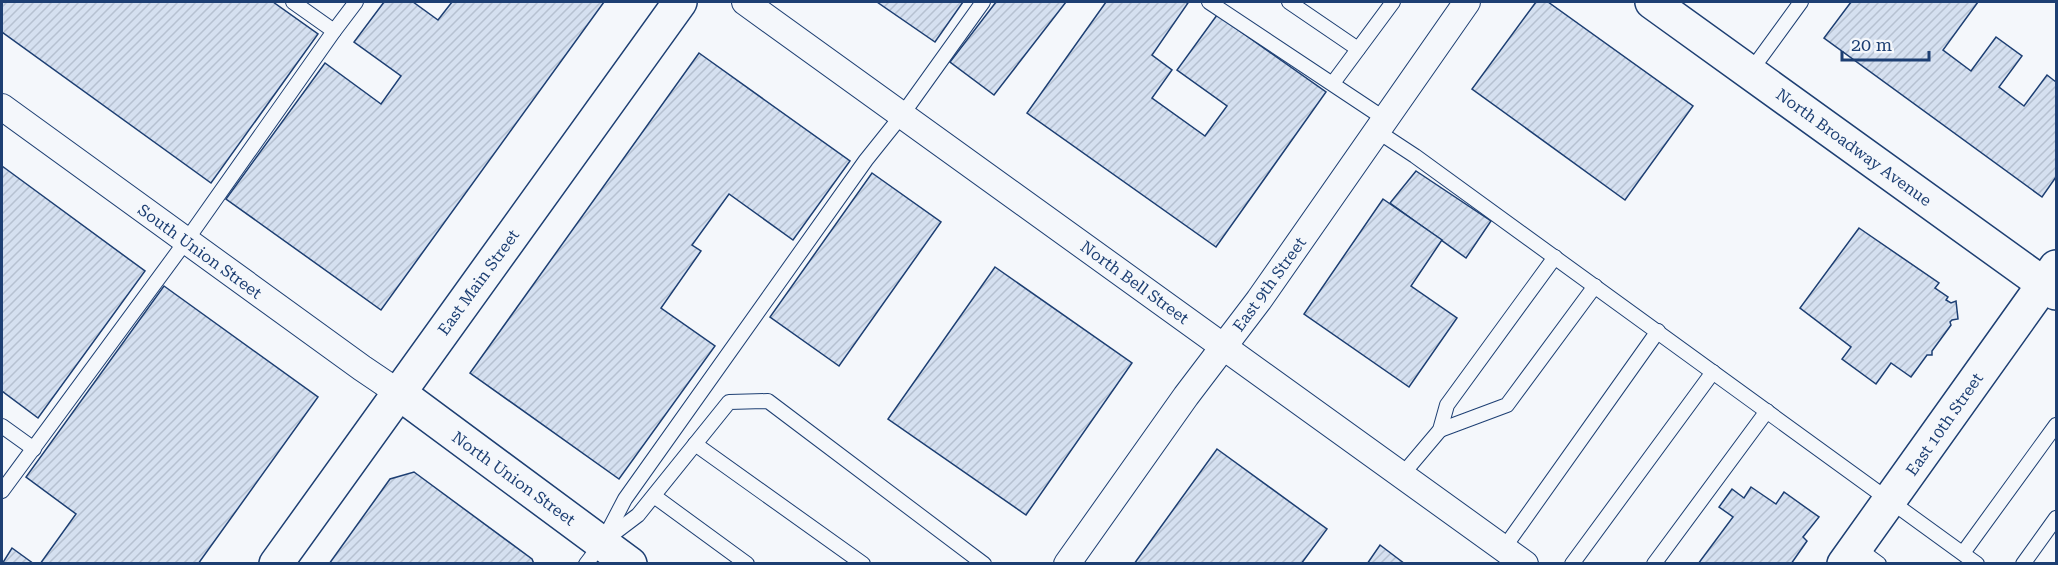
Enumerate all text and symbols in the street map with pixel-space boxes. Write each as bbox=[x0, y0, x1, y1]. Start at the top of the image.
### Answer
scale bar bbox=[1842, 24, 1929, 62]
text: 20 m bbox=[1851, 34, 1892, 55]
street label: North Broadway Avenue bbox=[1772, 85, 1935, 210]
street label: South Union Street bbox=[134, 200, 265, 303]
street label: East Main Street bbox=[434, 226, 523, 339]
street label: East 9th Street bbox=[1229, 233, 1310, 335]
street label: North Bell Street bbox=[1077, 237, 1192, 328]
street label: East 10th Street bbox=[1902, 369, 1987, 479]
street label: North Union Street bbox=[448, 427, 579, 529]

